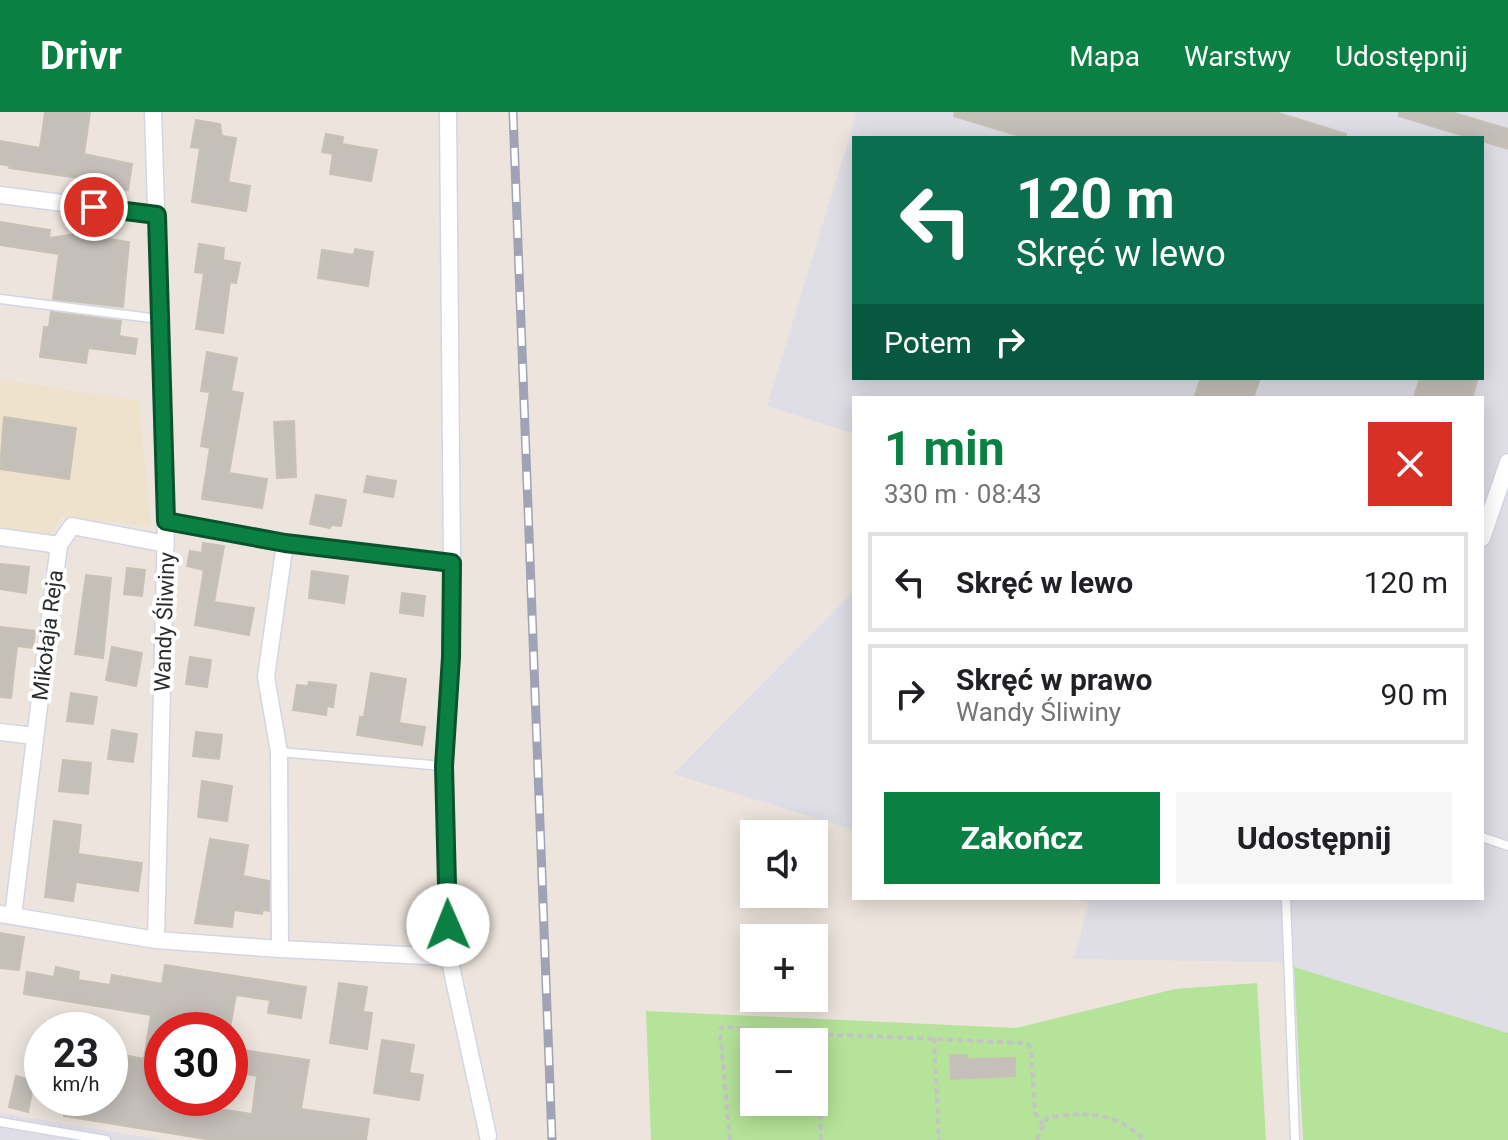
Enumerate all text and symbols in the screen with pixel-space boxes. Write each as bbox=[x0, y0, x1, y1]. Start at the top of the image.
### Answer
text: Drivr bbox=[40, 34, 122, 78]
text: Mapa bbox=[1069, 40, 1140, 73]
text: Warstwy bbox=[1184, 40, 1291, 73]
text: Udostępnij bbox=[1335, 40, 1468, 73]
text: 120 m bbox=[1016, 166, 1175, 232]
icon: left bbox=[884, 168, 988, 272]
pin bbox=[60, 173, 128, 241]
icon: arrive bbox=[72, 185, 116, 229]
text: Skręć w lewo bbox=[1016, 233, 1226, 275]
icon: right bbox=[988, 320, 1032, 364]
text: Potem bbox=[884, 325, 972, 360]
text: 1 min bbox=[884, 420, 1005, 477]
button: close bbox=[1368, 422, 1452, 506]
text: 330 m · 08:43 bbox=[884, 479, 1042, 509]
street label: Wandy Śliwiny bbox=[149, 551, 179, 692]
icon: left bbox=[888, 560, 932, 604]
text: Skręć w lewo bbox=[956, 565, 1133, 600]
text: 120 m bbox=[1364, 565, 1448, 600]
street label: Mikołaja Reja bbox=[27, 568, 68, 702]
text: Skręć w prawo bbox=[956, 662, 1152, 697]
icon: right bbox=[888, 672, 932, 716]
text: 90 m bbox=[1381, 677, 1448, 712]
text: Wandy Śliwiny bbox=[956, 697, 1121, 727]
button: Zakończ bbox=[884, 792, 1160, 884]
button: Udostępnij bbox=[1176, 792, 1452, 884]
map controls bbox=[740, 820, 828, 1116]
button: sound bbox=[740, 820, 828, 908]
position arrow bbox=[406, 883, 490, 967]
button: + bbox=[740, 924, 828, 1012]
speed limit sign: 30 bbox=[144, 1012, 248, 1116]
button: − bbox=[740, 1028, 828, 1116]
text: 23 bbox=[53, 1030, 99, 1077]
text: km/h bbox=[53, 1072, 99, 1096]

